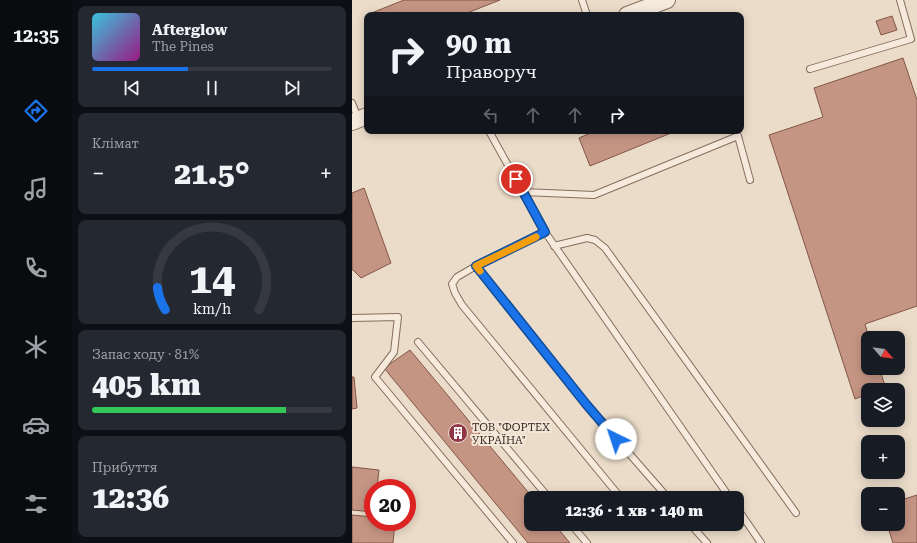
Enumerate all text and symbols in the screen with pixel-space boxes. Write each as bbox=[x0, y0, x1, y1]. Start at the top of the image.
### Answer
text: Afterglow bbox=[152, 21, 227, 39]
text: 12:35 bbox=[13, 25, 59, 46]
text: 90 m bbox=[446, 27, 511, 60]
icon: right bbox=[380, 28, 432, 80]
text: The Pines bbox=[152, 39, 214, 54]
text: Праворуч bbox=[446, 61, 537, 82]
icon: previous bbox=[121, 77, 143, 99]
icon: pause bbox=[201, 77, 223, 99]
icon: next bbox=[281, 77, 303, 99]
icon: directions bbox=[22, 97, 50, 125]
icon: left bbox=[480, 104, 502, 126]
icon: ahead bbox=[522, 104, 544, 126]
icon: ahead bbox=[564, 104, 586, 126]
icon: right bbox=[606, 104, 628, 126]
text: Клімат bbox=[92, 136, 139, 151]
text: 21.5° bbox=[174, 156, 250, 191]
text: − bbox=[92, 161, 104, 186]
text: + bbox=[320, 161, 332, 186]
pin bbox=[499, 162, 533, 196]
icon: arrive bbox=[505, 168, 527, 190]
icon: music bbox=[22, 175, 50, 203]
text: 14 bbox=[189, 253, 235, 302]
icon: phone bbox=[22, 254, 50, 282]
text: km/h bbox=[193, 300, 231, 316]
north arrow bbox=[861, 331, 905, 375]
map controls bbox=[861, 331, 905, 531]
icon: climate bbox=[22, 333, 50, 361]
text: Запас ходу · 81% bbox=[92, 347, 199, 362]
text: 405 km bbox=[92, 367, 201, 402]
button: layers bbox=[861, 383, 905, 427]
icon: car bbox=[22, 411, 50, 439]
position arrow bbox=[595, 418, 637, 460]
place label: ТОВ "ФОРТЕХ УКРАЇНА" bbox=[472, 421, 550, 447]
building icon: ТОВ "ФОРТЕХ УКРАЇНА" bbox=[447, 422, 469, 444]
button: + bbox=[861, 435, 905, 479]
text: Прибуття bbox=[92, 460, 157, 475]
speed limit sign: 20 bbox=[364, 479, 416, 531]
text: 12:36 bbox=[92, 480, 169, 515]
button: − bbox=[861, 487, 905, 531]
icon: filters bbox=[22, 490, 50, 518]
text: 12:36 · 1 хв · 140 m bbox=[565, 502, 703, 520]

